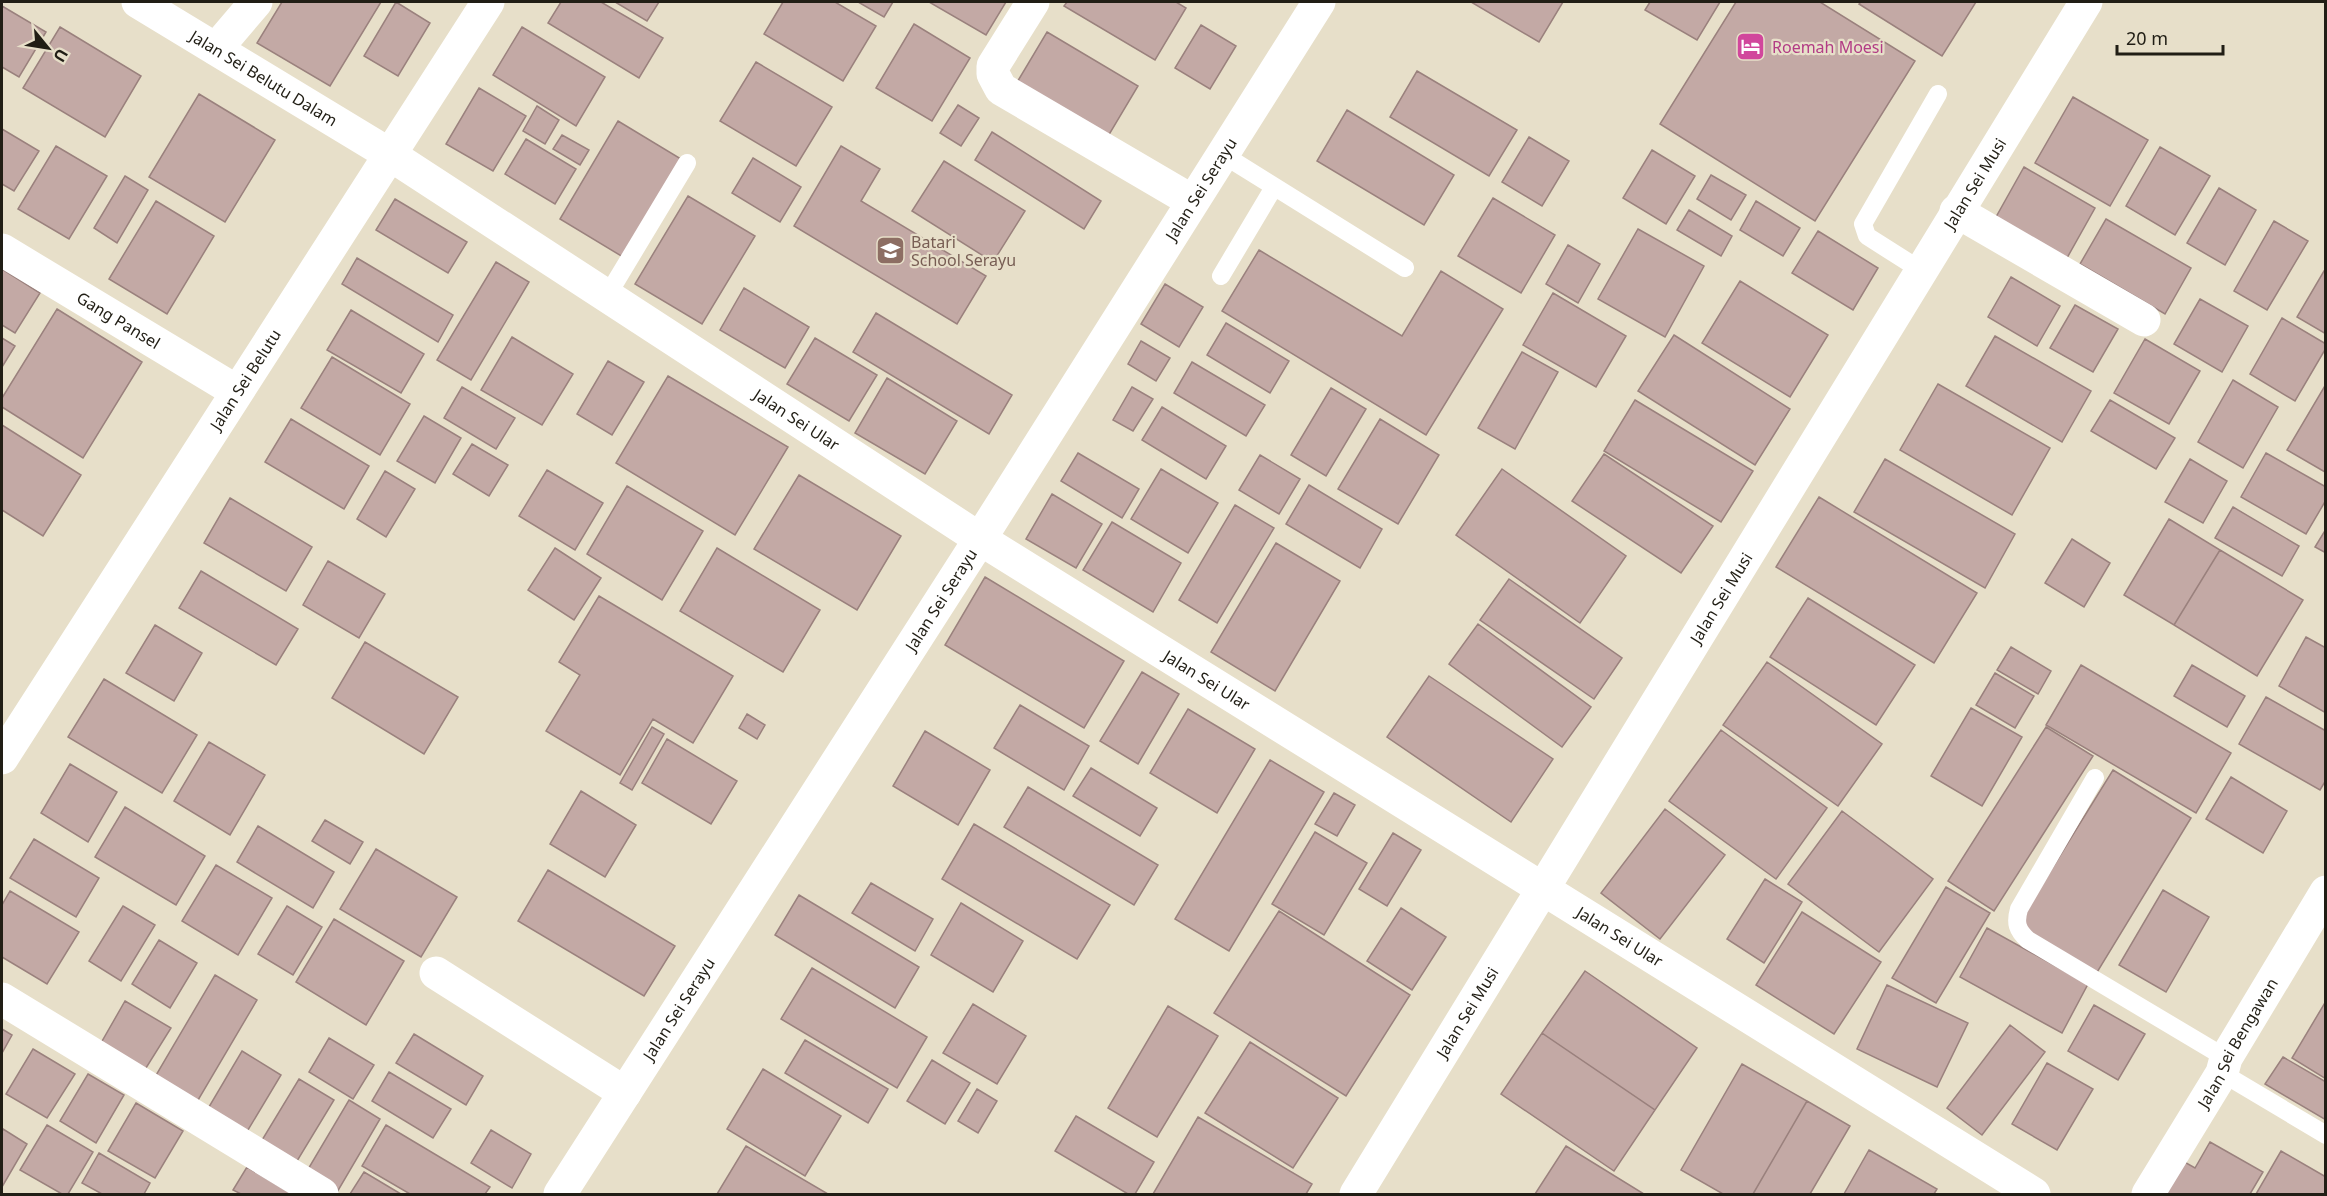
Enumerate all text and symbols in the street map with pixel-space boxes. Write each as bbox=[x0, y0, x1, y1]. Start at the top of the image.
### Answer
north arrow bbox=[18, 18, 78, 78]
scale bar bbox=[2117, 18, 2224, 56]
street label: Jalan Sei Belutu Dalam bbox=[184, 24, 342, 131]
text: 20 m bbox=[2126, 26, 2168, 50]
hotel icon: Roemah Moesi bbox=[1735, 31, 1767, 63]
place label: Roemah Moesi bbox=[1772, 36, 1884, 58]
text: U bbox=[48, 45, 74, 66]
street label: Jalan Sei Serayu bbox=[1159, 133, 1242, 246]
street label: Jalan Sei Musi bbox=[1938, 134, 2011, 235]
place label: Batari School Serayu bbox=[911, 231, 1016, 271]
school or university icon: Batari School Serayu bbox=[874, 235, 906, 267]
street label: Gang Pansel bbox=[73, 287, 164, 354]
street label: Jalan Sei Belutu bbox=[204, 325, 286, 436]
street label: Jalan Sei Ular bbox=[748, 382, 844, 456]
street label: Jalan Sei Serayu bbox=[899, 544, 982, 657]
street label: Jalan Sei Musi bbox=[1684, 548, 1757, 649]
street label: Jalan Sei Ular bbox=[1158, 644, 1255, 715]
street label: Jalan Sei Ular bbox=[1571, 900, 1668, 972]
street label: Jalan Sei Serayu bbox=[637, 953, 720, 1066]
street label: Jalan Sei Musi bbox=[1430, 963, 1503, 1064]
street label: Jalan Sei Bengawan bbox=[2191, 974, 2283, 1114]

